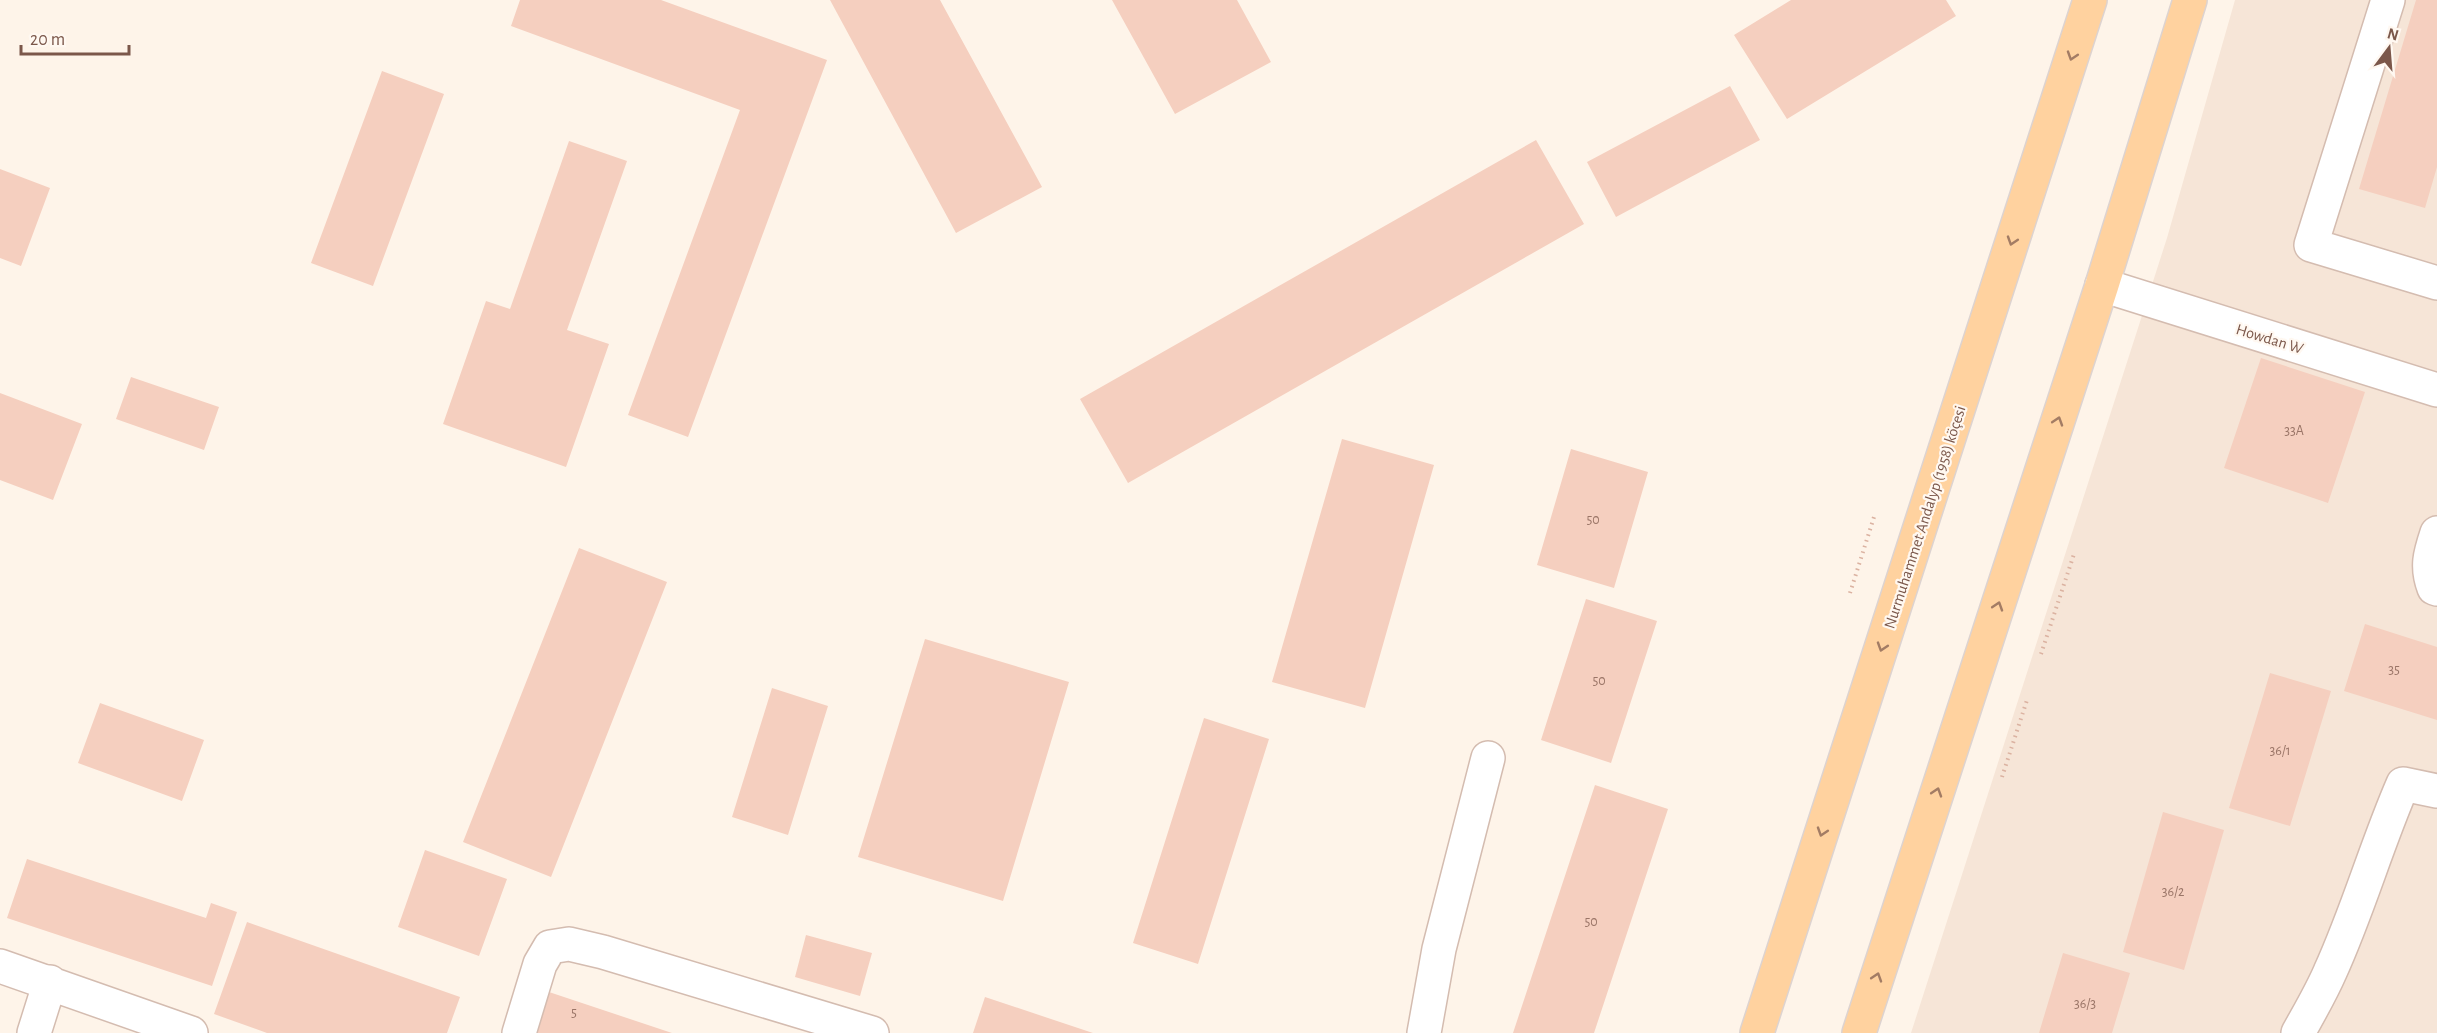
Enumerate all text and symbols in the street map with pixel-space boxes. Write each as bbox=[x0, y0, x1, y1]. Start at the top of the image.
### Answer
scale bar bbox=[21, 18, 129, 56]
north arrow bbox=[2359, 18, 2419, 78]
text: N bbox=[2385, 25, 2400, 44]
text: 20 m bbox=[30, 31, 65, 49]
one-way arrow bbox=[2067, 50, 2079, 61]
one-way arrow bbox=[2007, 235, 2020, 246]
street label: Howdan W bbox=[2234, 321, 2306, 357]
street label: Nurmuhammet Andalyp (1958) köçesi bbox=[1881, 404, 1970, 631]
one-way arrow bbox=[2051, 416, 2063, 427]
house number: 33A bbox=[2284, 424, 2304, 438]
house number: 50 bbox=[1586, 513, 1600, 527]
one-way arrow bbox=[1990, 601, 2003, 612]
one-way arrow bbox=[1877, 641, 1889, 652]
house number: 35 bbox=[2388, 663, 2400, 677]
house number: 50 bbox=[1592, 674, 1606, 688]
house number: 36/1 bbox=[2269, 744, 2291, 758]
one-way arrow bbox=[1930, 787, 1942, 798]
one-way arrow bbox=[1817, 826, 1829, 837]
house number: 36/2 bbox=[2162, 885, 2184, 899]
house number: 50 bbox=[1584, 915, 1598, 929]
one-way arrow bbox=[1870, 972, 1883, 983]
house number: 36/3 bbox=[2074, 997, 2096, 1011]
house number: 5 bbox=[571, 1006, 577, 1020]

